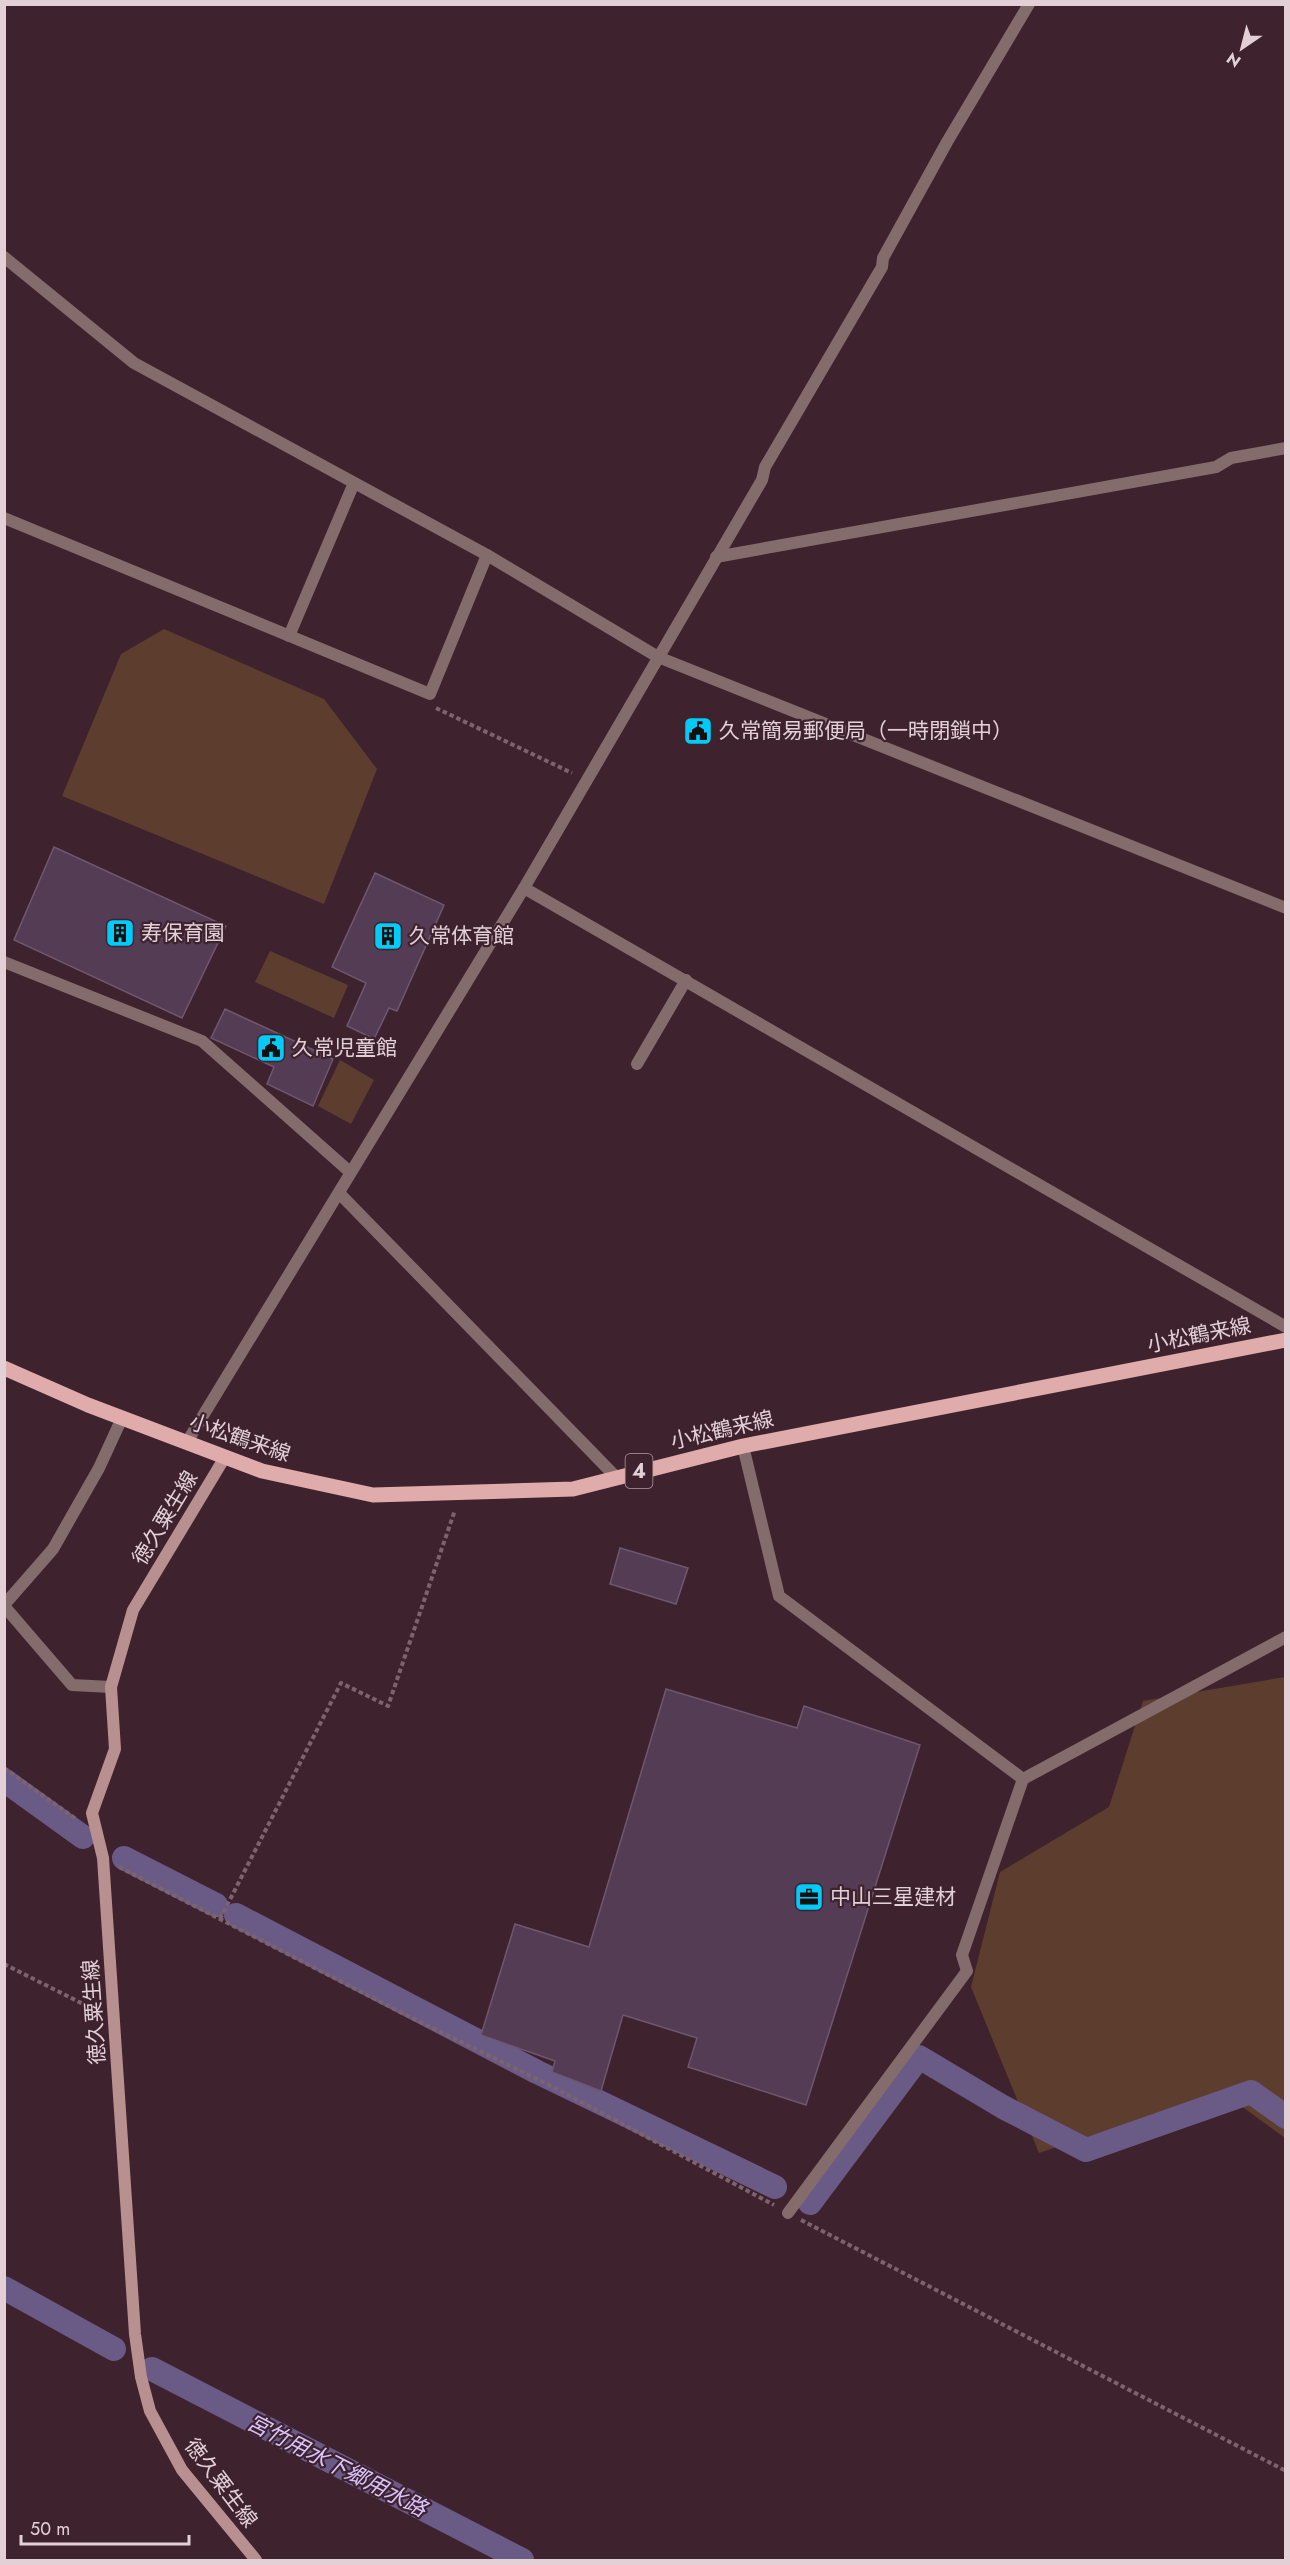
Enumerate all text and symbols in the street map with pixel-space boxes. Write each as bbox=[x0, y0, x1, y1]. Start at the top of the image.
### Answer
north arrow bbox=[1212, 18, 1272, 78]
text: N bbox=[1222, 47, 1245, 73]
public building icon: 久常簡易郵便局（一時閉鎖中） bbox=[682, 715, 714, 747]
place label: 久常簡易郵便局（一時閉鎖中） bbox=[719, 716, 1013, 746]
building icon: 寿保育園 bbox=[104, 917, 136, 949]
place label: 寿保育園 bbox=[141, 918, 225, 948]
building icon: 久常体育館 bbox=[372, 920, 404, 952]
place label: 久常体育館 bbox=[409, 921, 514, 951]
public building icon: 久常児童館 bbox=[255, 1032, 287, 1064]
place label: 久常児童館 bbox=[292, 1033, 397, 1063]
street label: 小松鶴来線 bbox=[1145, 1310, 1253, 1360]
street label: 小松鶴来線 bbox=[667, 1404, 777, 1456]
street label: 小松鶴来線 bbox=[185, 1407, 295, 1469]
road number: 4 bbox=[626, 1454, 652, 1488]
street label: 徳久粟生線 bbox=[125, 1465, 205, 1571]
office icon: 中山三星建材 bbox=[793, 1881, 825, 1913]
place label: 中山三星建材 bbox=[830, 1882, 956, 1912]
street label: 徳久粟生線 bbox=[75, 1959, 113, 2065]
water label: 宮竹用水下郷用水路 bbox=[242, 2406, 434, 2525]
street label: 徳久粟生線 bbox=[177, 2432, 265, 2534]
scale bar bbox=[21, 2508, 189, 2546]
text: 50 m bbox=[30, 2516, 70, 2542]

